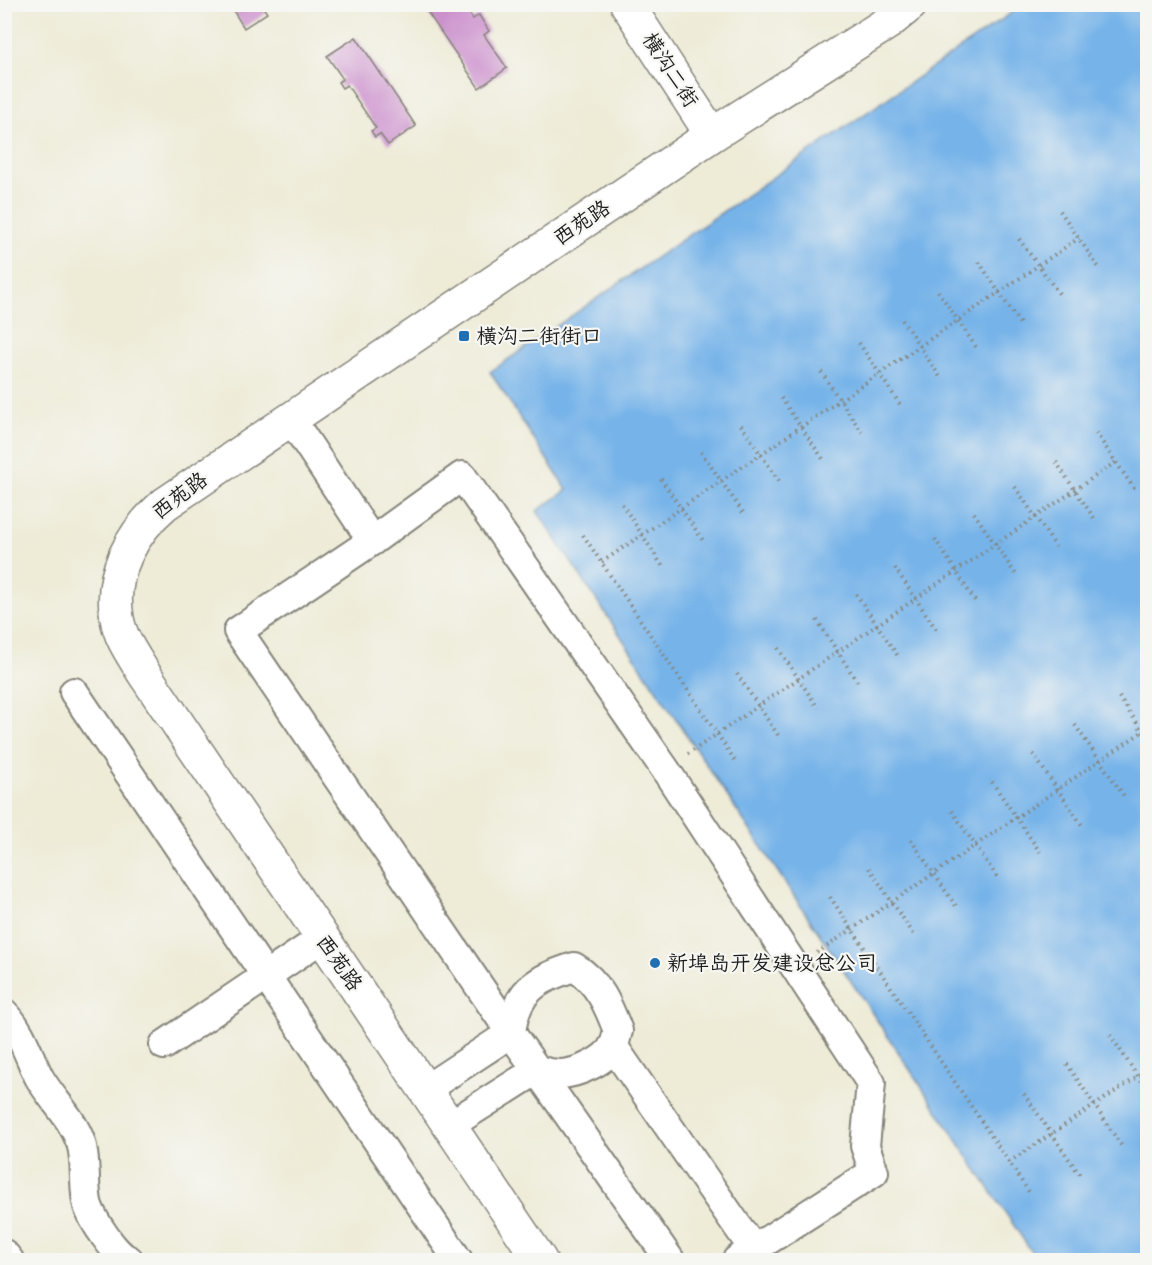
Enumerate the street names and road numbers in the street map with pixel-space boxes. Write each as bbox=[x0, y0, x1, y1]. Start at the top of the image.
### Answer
street label: 横沟二街 bbox=[637, 28, 703, 112]
street label: 西苑路 bbox=[549, 195, 615, 251]
street label: 西苑路 bbox=[147, 467, 213, 525]
street label: 西苑路 bbox=[311, 930, 367, 996]

